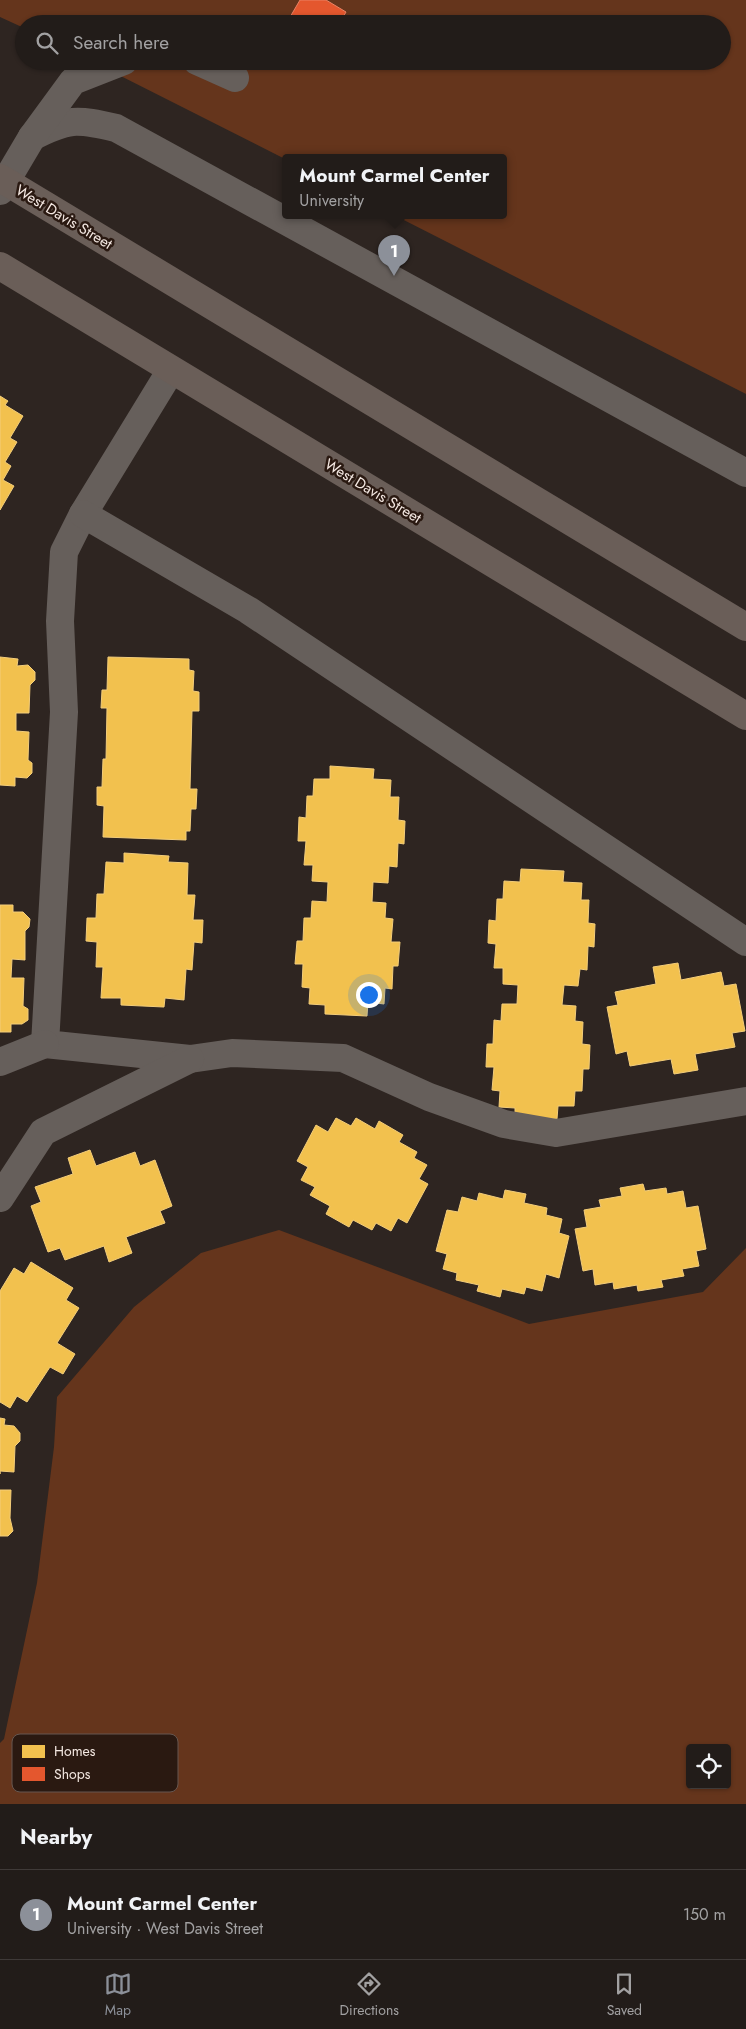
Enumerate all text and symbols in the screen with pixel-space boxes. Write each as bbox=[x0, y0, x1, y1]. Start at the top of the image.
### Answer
search box bbox=[15, 15, 731, 70]
icon: search bbox=[33, 29, 61, 57]
text: Search here bbox=[73, 29, 169, 56]
popup bbox=[282, 154, 507, 219]
text: Mount Carmel Center bbox=[299, 162, 490, 189]
street label: West Davis Street bbox=[11, 179, 117, 255]
text: University bbox=[299, 189, 364, 212]
pin: 1 bbox=[378, 235, 410, 276]
street label: West Davis Street bbox=[320, 453, 426, 529]
your location bbox=[356, 982, 382, 1008]
legend bbox=[12, 1734, 178, 1792]
text: Homes bbox=[54, 1741, 96, 1761]
map controls bbox=[686, 1744, 731, 1789]
button: locate bbox=[686, 1744, 731, 1789]
text: Shops bbox=[54, 1764, 91, 1784]
text: Nearby bbox=[20, 1822, 92, 1852]
text: Mount Carmel Center bbox=[67, 1890, 257, 1917]
text: 1 bbox=[32, 1903, 40, 1926]
text: 150 m bbox=[683, 1903, 726, 1926]
text: University · West Davis Street bbox=[67, 1917, 263, 1940]
tab: Map bbox=[104, 1970, 132, 2020]
tab: Directions bbox=[340, 1970, 399, 2020]
tab: Saved bbox=[607, 1970, 642, 2020]

